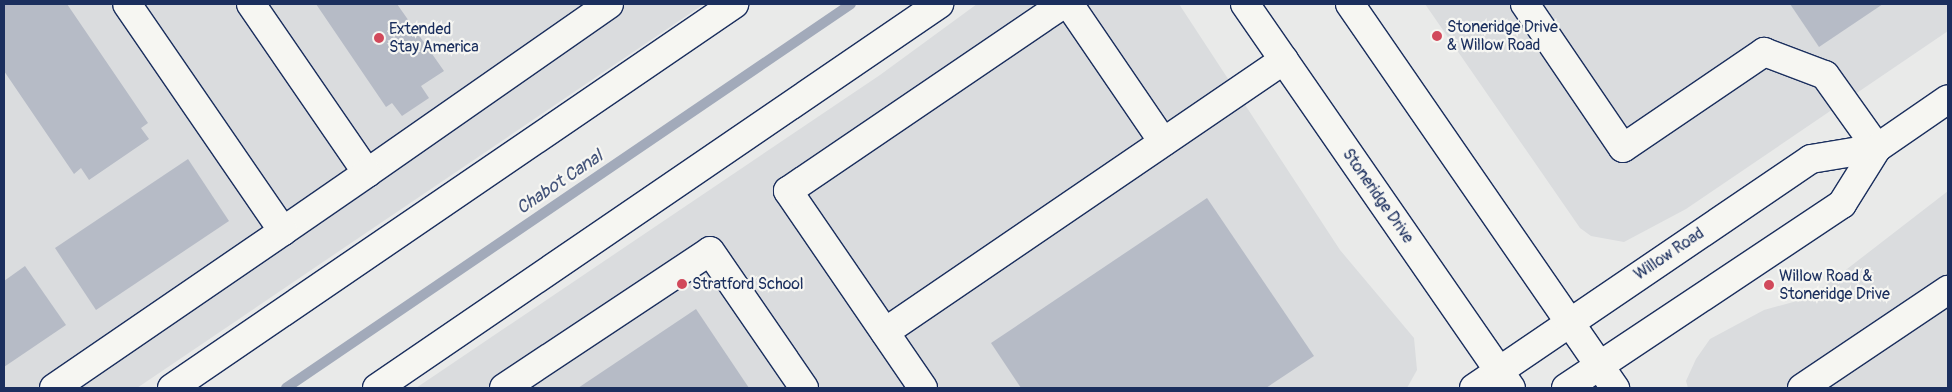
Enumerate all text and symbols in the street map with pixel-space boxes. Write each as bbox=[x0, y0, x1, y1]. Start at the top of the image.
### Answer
place label: Stoneridge Drive & Willow Road bbox=[1447, 17, 1558, 55]
place label: Extended Stay America bbox=[389, 19, 479, 57]
marker: Stoneridge Drive & Willow Road bbox=[1431, 30, 1443, 42]
marker: Extended Stay America bbox=[373, 32, 385, 44]
street label: Stoneridge Drive bbox=[1338, 145, 1418, 247]
water label: Chabot Canal bbox=[513, 146, 607, 220]
street label: Willow Road bbox=[1630, 224, 1708, 284]
place label: Willow Road & Stoneridge Drive bbox=[1779, 266, 1890, 304]
place label: Stratford School bbox=[692, 274, 804, 294]
marker: Stratford School bbox=[676, 278, 688, 290]
marker: Willow Road & Stoneridge Drive bbox=[1763, 279, 1775, 291]

